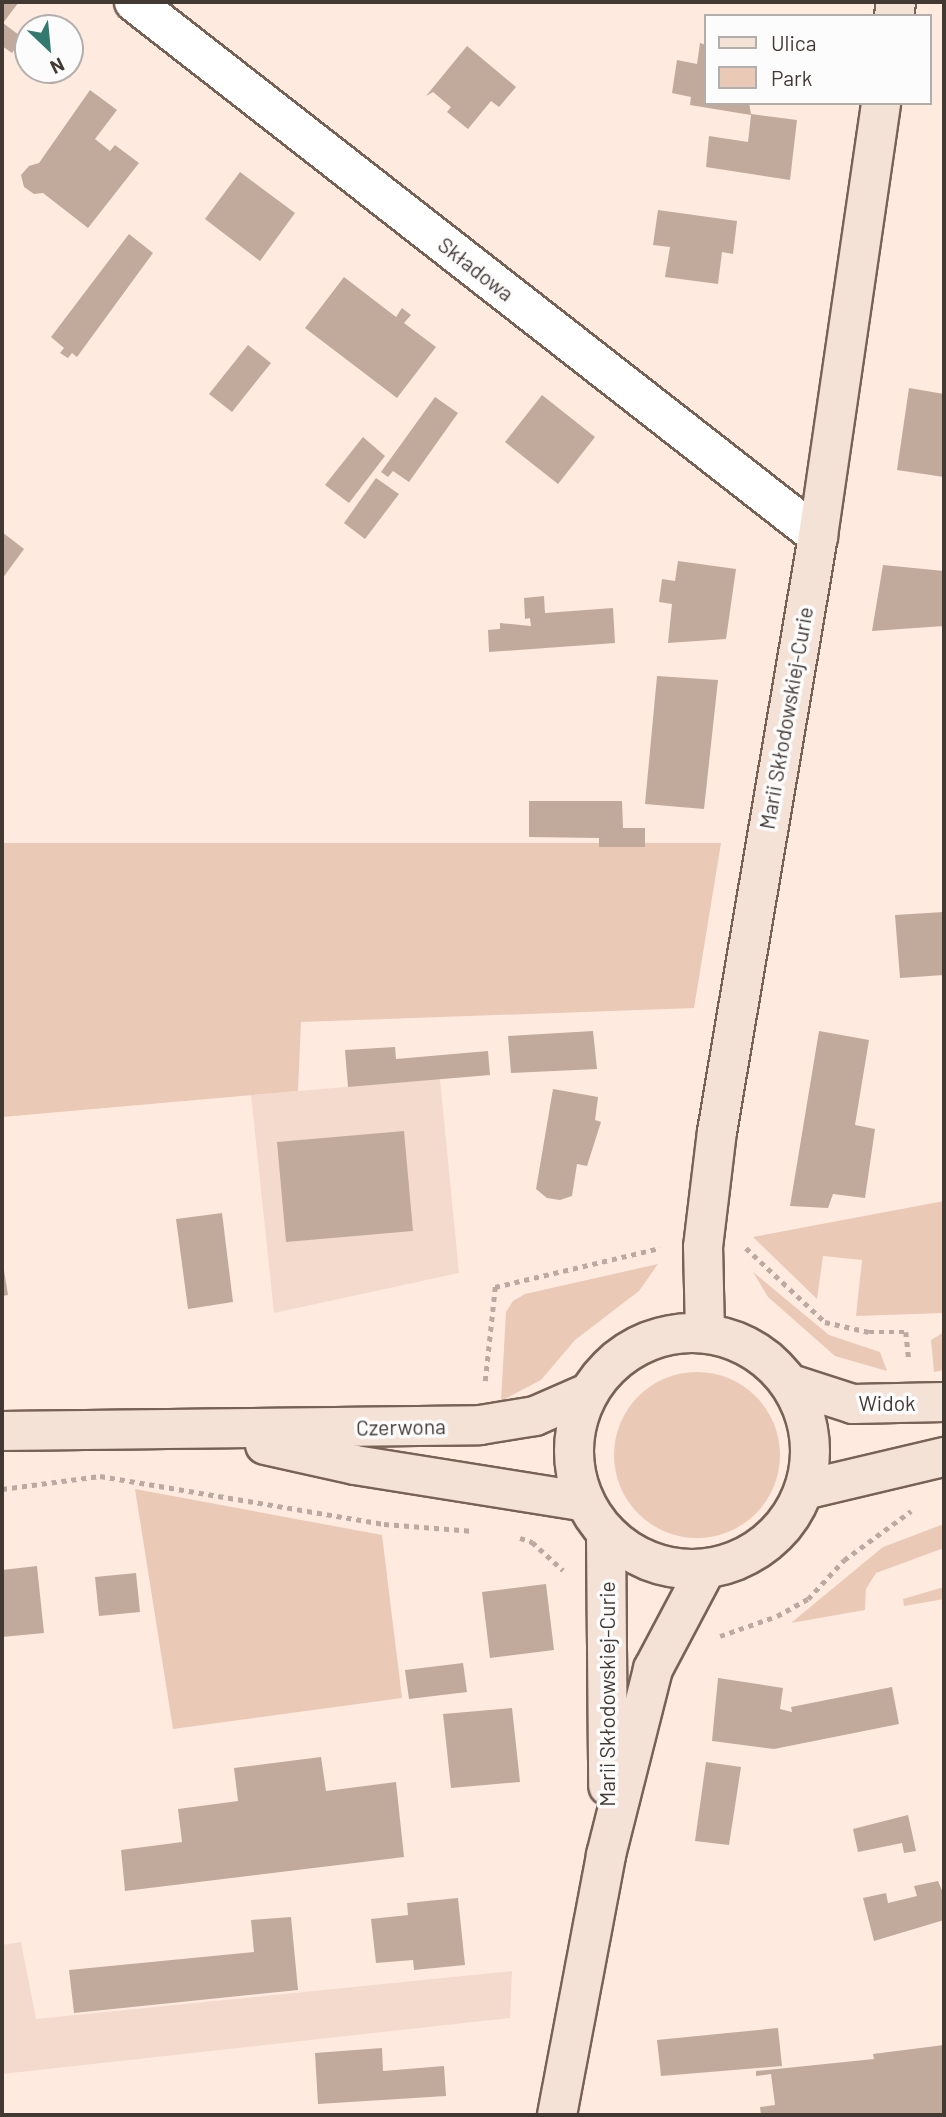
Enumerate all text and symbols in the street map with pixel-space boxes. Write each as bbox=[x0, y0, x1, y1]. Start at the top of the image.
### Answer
north arrow bbox=[14, 14, 84, 84]
legend bbox=[704, 14, 932, 105]
text: Ulica bbox=[771, 30, 816, 55]
text: N bbox=[47, 53, 68, 80]
text: Park bbox=[771, 65, 812, 90]
street label: Składowa bbox=[433, 232, 519, 306]
street label: Marii Skłodowskiej-Curie bbox=[754, 605, 818, 831]
street label: Widok bbox=[858, 1390, 916, 1416]
street label: Czerwona bbox=[356, 1414, 446, 1440]
street label: Marii Skłodowskiej-Curie bbox=[594, 1581, 620, 1807]

